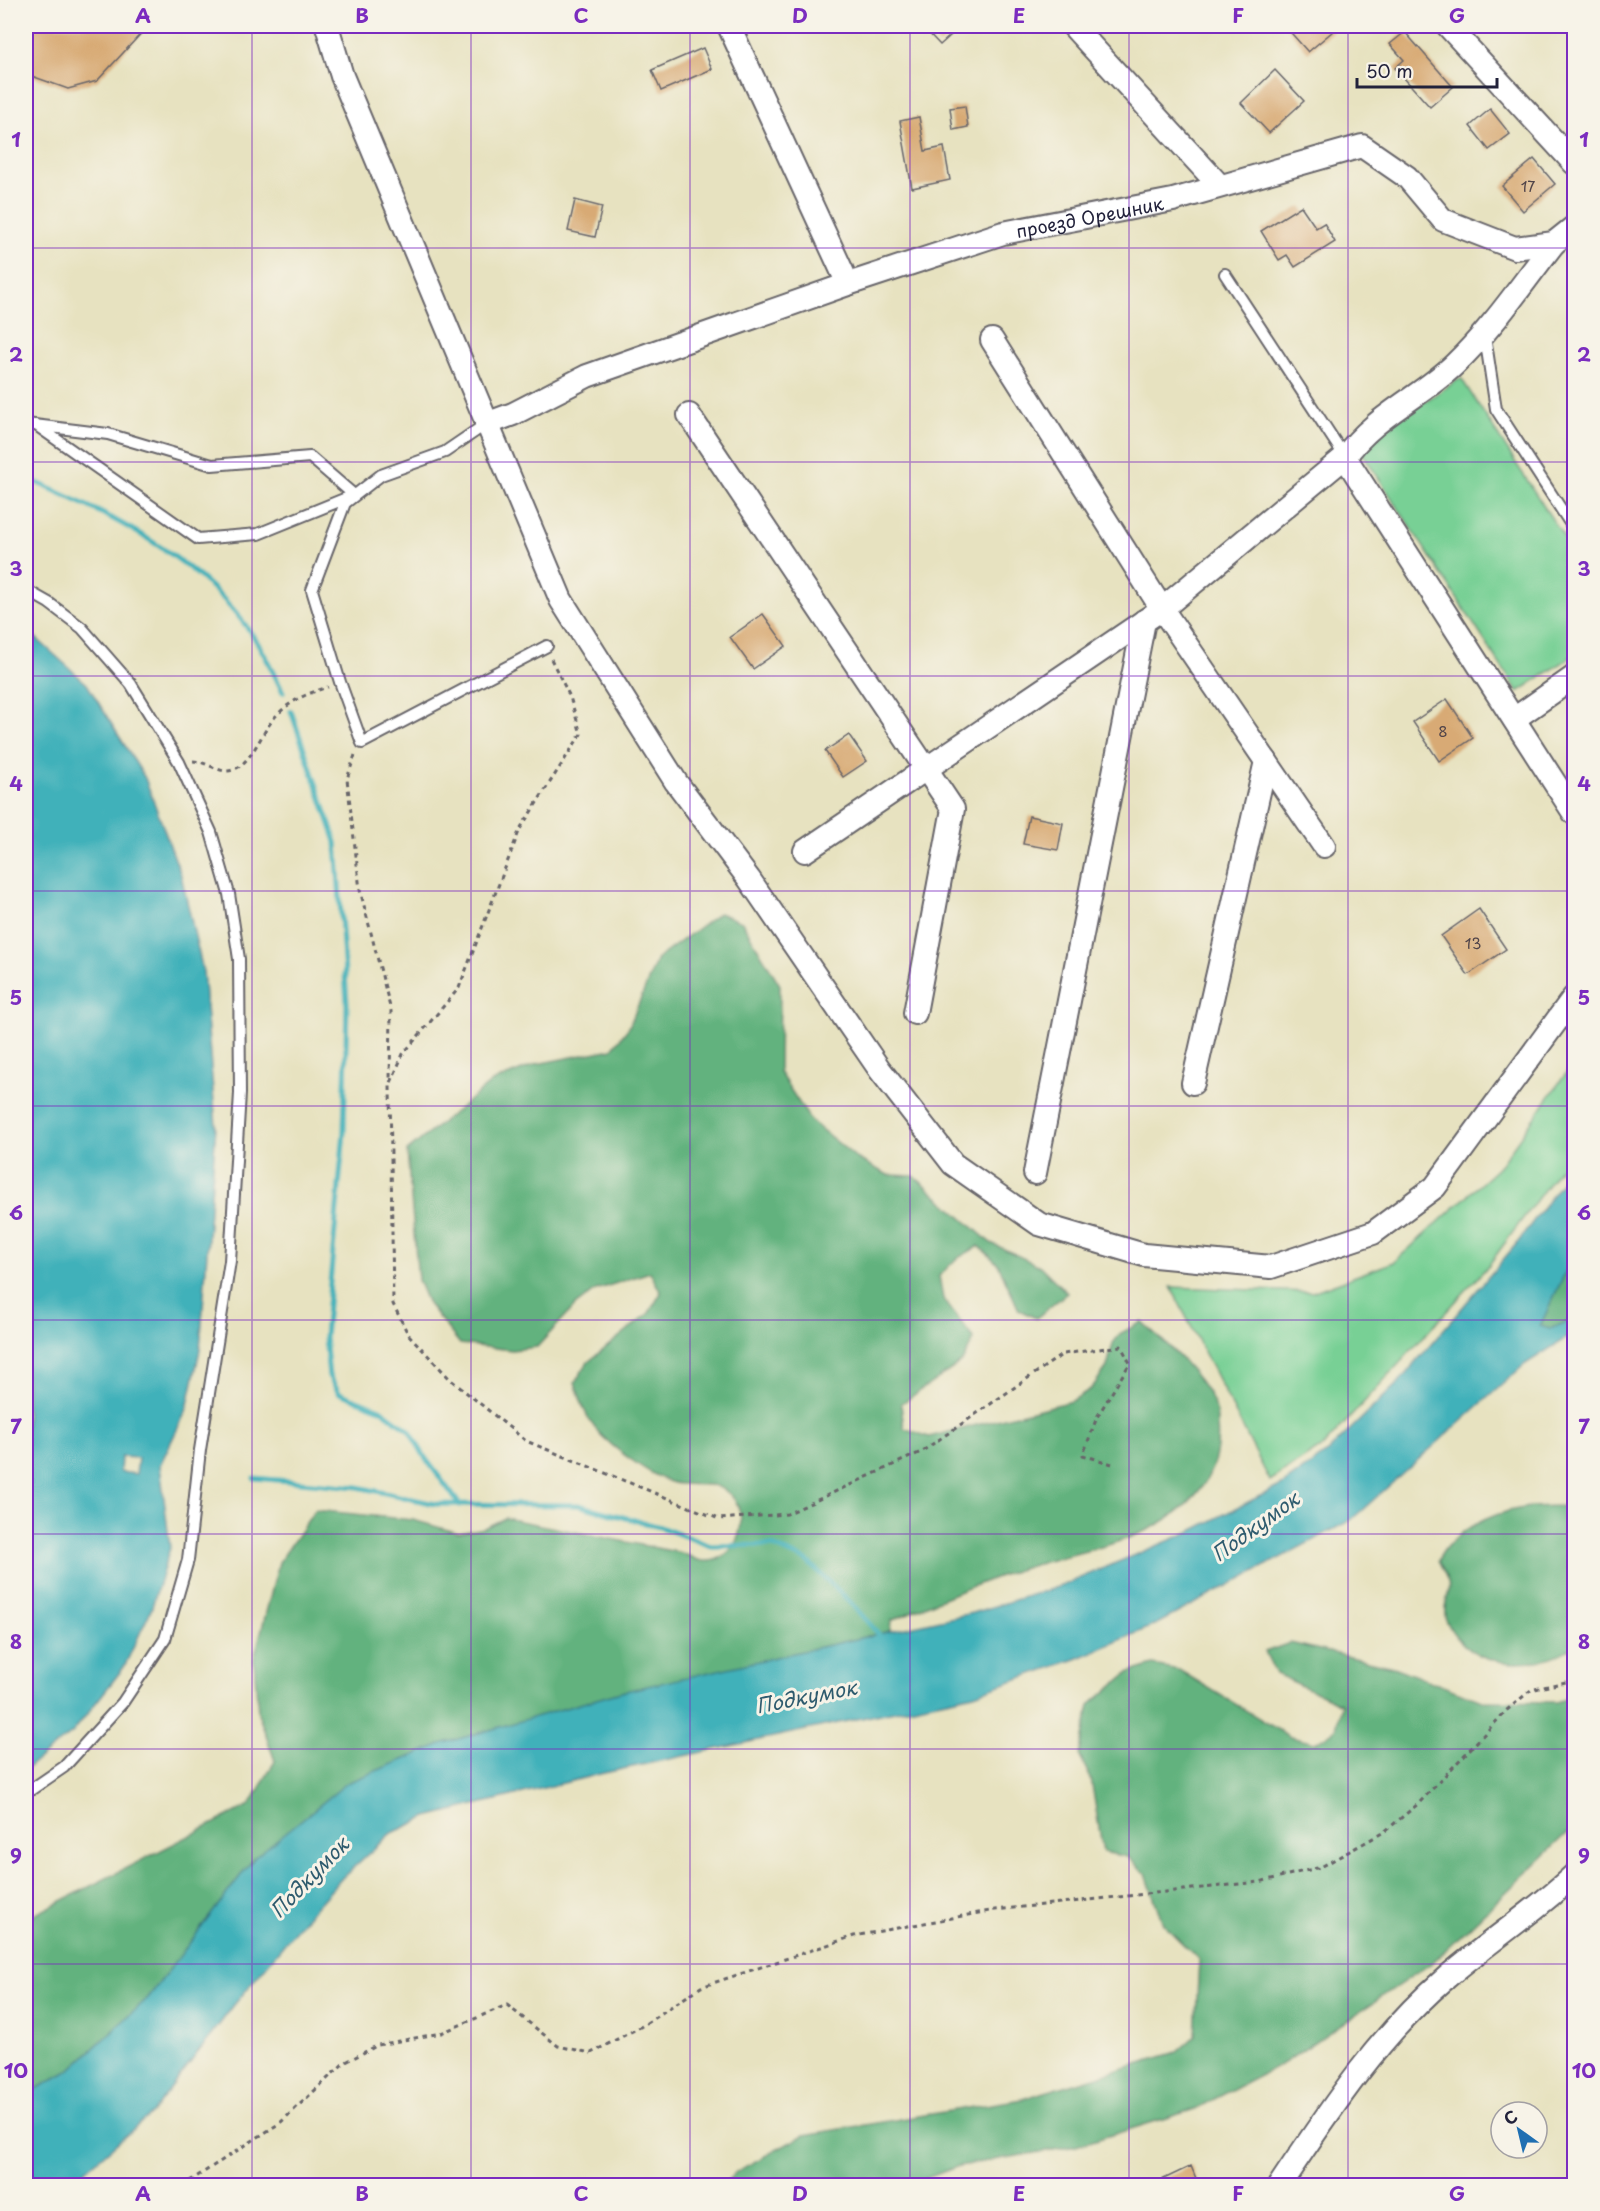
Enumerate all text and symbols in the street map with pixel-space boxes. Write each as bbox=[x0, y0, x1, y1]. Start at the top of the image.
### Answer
text: A bbox=[135, 0, 151, 30]
text: B bbox=[355, 0, 369, 30]
text: C bbox=[573, 0, 589, 30]
text: D bbox=[792, 0, 808, 30]
text: E bbox=[1013, 0, 1025, 30]
text: F bbox=[1232, 0, 1244, 30]
text: G bbox=[1449, 0, 1465, 30]
scale bar bbox=[1357, 51, 1496, 89]
text: 50 m bbox=[1366, 57, 1413, 84]
text: 1 bbox=[11, 124, 21, 154]
text: 1 bbox=[1579, 124, 1589, 154]
house number: 17 bbox=[1521, 174, 1535, 197]
street label: проезд Орешник bbox=[1013, 189, 1166, 244]
text: 2 bbox=[9, 339, 23, 369]
text: 2 bbox=[1577, 339, 1591, 369]
text: 3 bbox=[9, 553, 23, 583]
text: 3 bbox=[1577, 553, 1591, 583]
house number: 8 bbox=[1438, 719, 1448, 742]
text: 4 bbox=[9, 768, 23, 798]
text: 4 bbox=[1577, 768, 1591, 798]
house number: 13 bbox=[1465, 931, 1481, 954]
text: 5 bbox=[10, 982, 22, 1012]
text: 5 bbox=[1578, 982, 1590, 1012]
text: 6 bbox=[9, 1197, 23, 1227]
text: 6 bbox=[1577, 1197, 1591, 1227]
text: 7 bbox=[10, 1411, 22, 1441]
text: 7 bbox=[1578, 1411, 1590, 1441]
water label: Подкумок bbox=[1205, 1483, 1307, 1568]
text: 8 bbox=[10, 1626, 22, 1656]
text: 8 bbox=[1578, 1626, 1590, 1656]
water label: Подкумок bbox=[753, 1671, 861, 1720]
water label: Подкумок bbox=[263, 1828, 357, 1924]
text: 9 bbox=[10, 1840, 22, 1870]
text: 9 bbox=[1578, 1840, 1590, 1870]
text: 10 bbox=[4, 2055, 28, 2085]
text: 10 bbox=[1572, 2055, 1596, 2085]
north arrow bbox=[1489, 2100, 1549, 2160]
text: С bbox=[1498, 2103, 1522, 2130]
text: A bbox=[135, 2178, 151, 2208]
text: B bbox=[355, 2178, 369, 2208]
text: C bbox=[573, 2178, 589, 2208]
text: D bbox=[792, 2178, 808, 2208]
text: E bbox=[1013, 2178, 1025, 2208]
text: F bbox=[1232, 2178, 1244, 2208]
text: G bbox=[1449, 2178, 1465, 2208]

